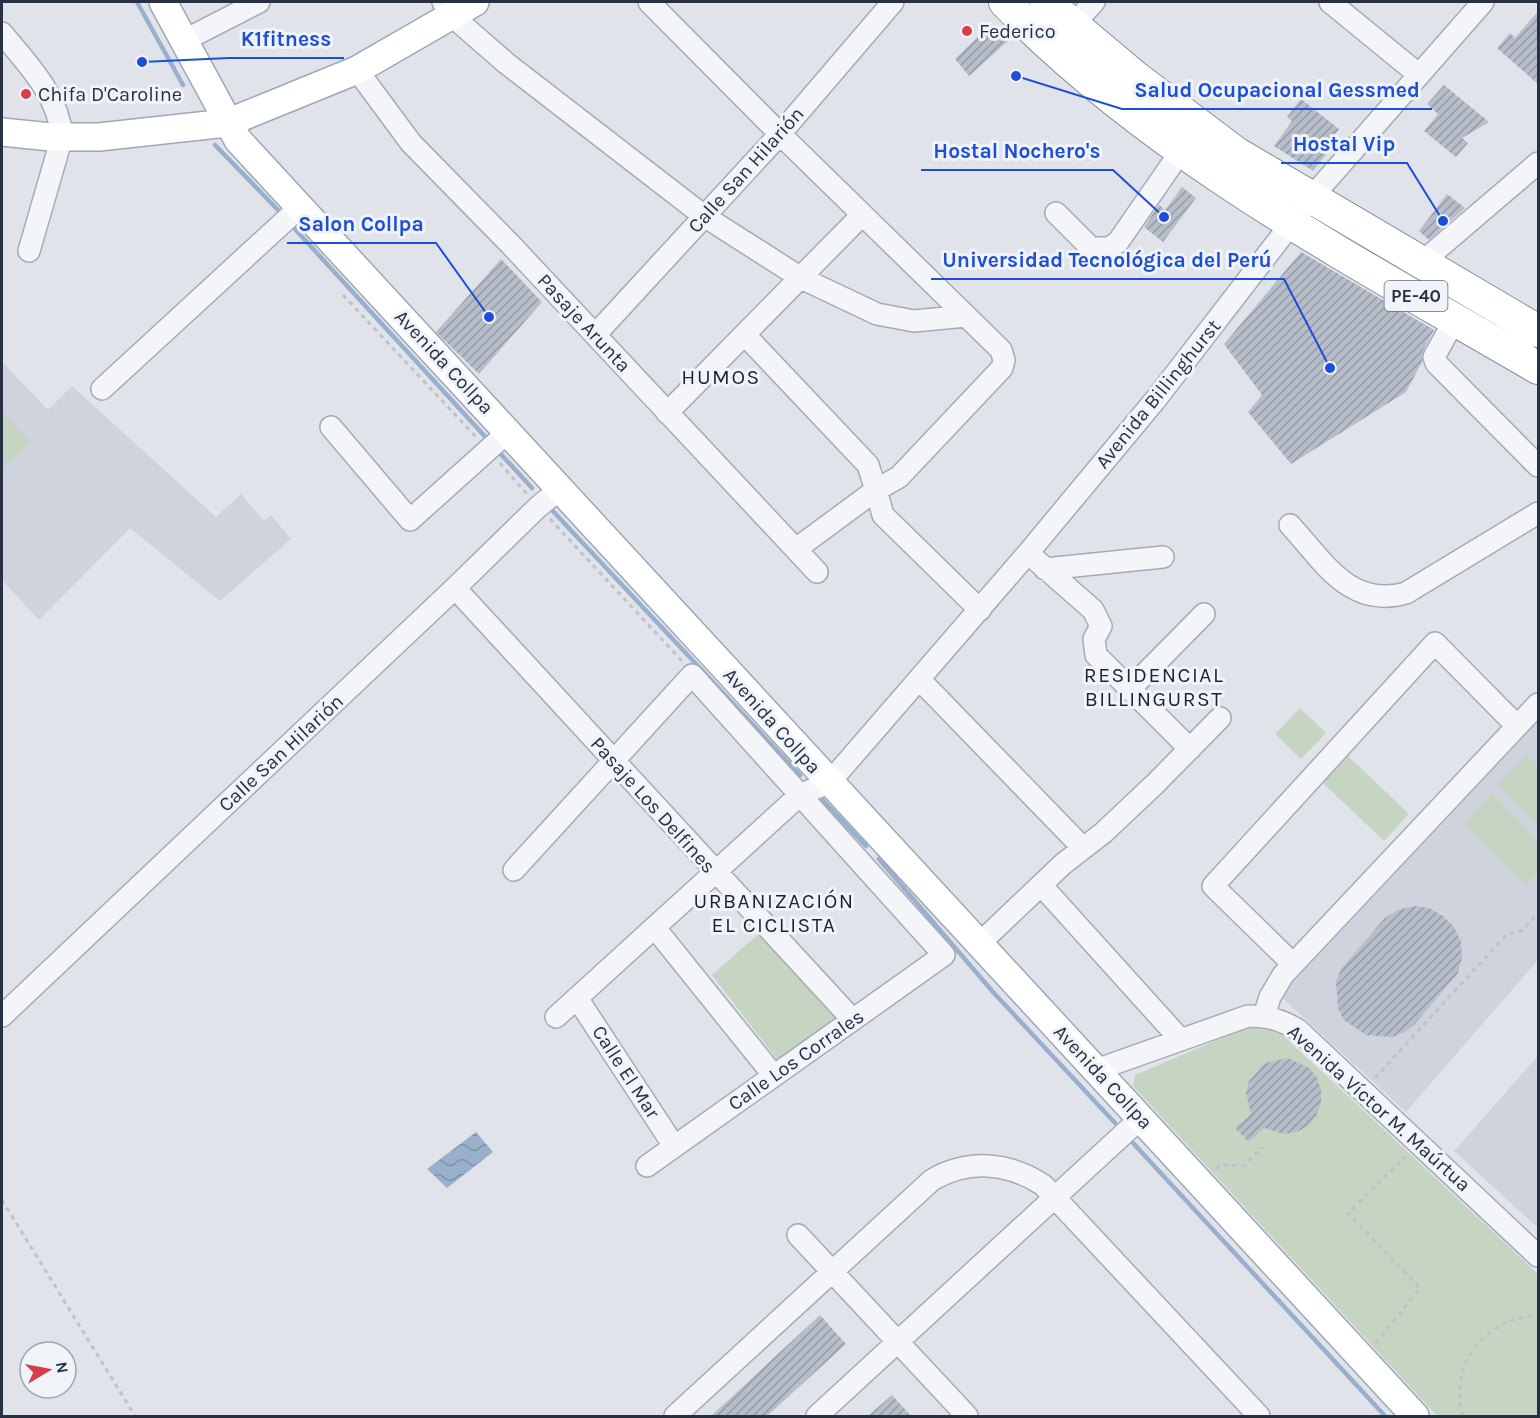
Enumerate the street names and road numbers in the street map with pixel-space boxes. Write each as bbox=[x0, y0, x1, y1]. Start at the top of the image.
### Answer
street label: Calle San Hilarión bbox=[683, 102, 809, 238]
street label: Pasaje Arunta bbox=[533, 269, 635, 377]
road number: PE-40 bbox=[1384, 281, 1448, 311]
street label: Avenida Collpa bbox=[390, 305, 498, 419]
street label: Avenida Billinghurst bbox=[1091, 314, 1226, 473]
street label: Avenida Collpa bbox=[719, 663, 825, 779]
street label: Calle San Hilarión bbox=[214, 690, 348, 816]
street label: Pasaje Los Delfines bbox=[586, 732, 720, 878]
street label: Calle Los Corrales bbox=[724, 1005, 868, 1115]
street label: Avenida Collpa bbox=[1049, 1020, 1157, 1134]
street label: Avenida Víctor M. Maúrtua bbox=[1283, 1020, 1475, 1196]
street label: Calle El Mar bbox=[587, 1021, 665, 1123]

